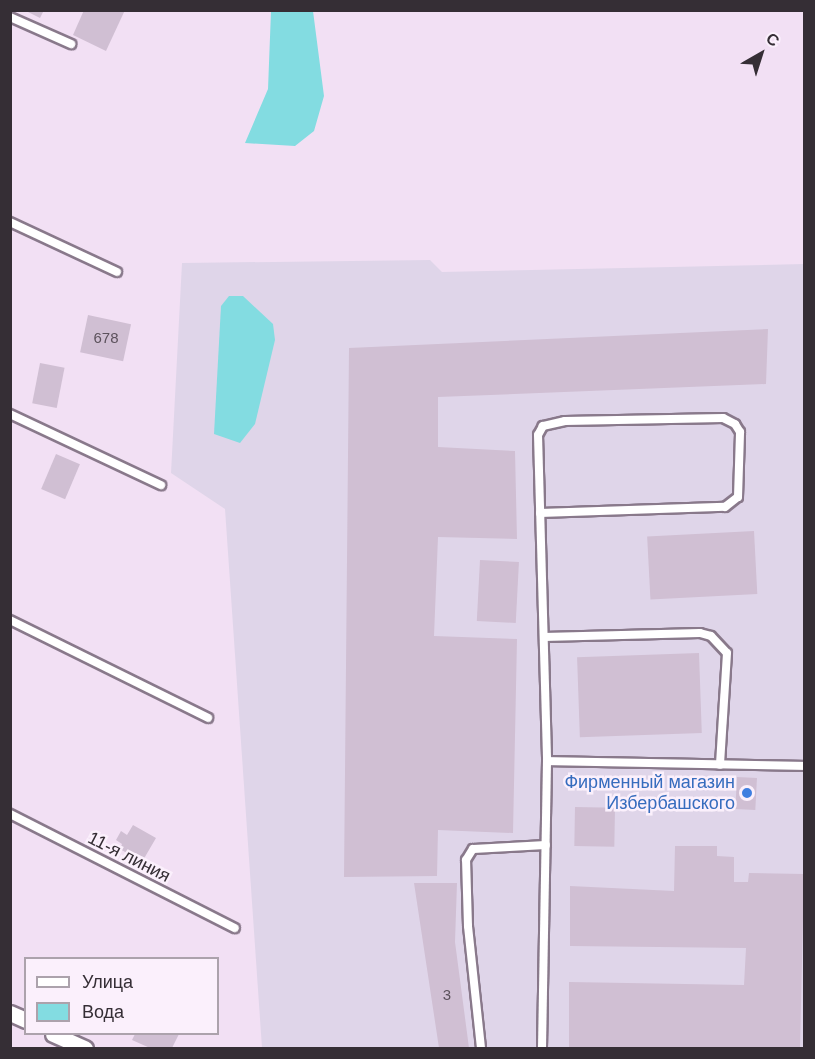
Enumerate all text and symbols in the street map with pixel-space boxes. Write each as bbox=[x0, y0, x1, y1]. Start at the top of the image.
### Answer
north arrow bbox=[731, 24, 791, 84]
text: С bbox=[763, 29, 782, 50]
house number: 678 bbox=[93, 329, 119, 347]
place label: Фирменный магазин Избербашского bbox=[564, 772, 735, 814]
marker: Фирменный магазин Избербашского bbox=[740, 786, 754, 800]
street label: 11-я линия bbox=[84, 827, 174, 887]
legend bbox=[24, 957, 219, 1035]
text: Улица bbox=[82, 972, 133, 992]
house number: 3 bbox=[443, 986, 451, 1004]
text: Вода bbox=[82, 1002, 124, 1022]

